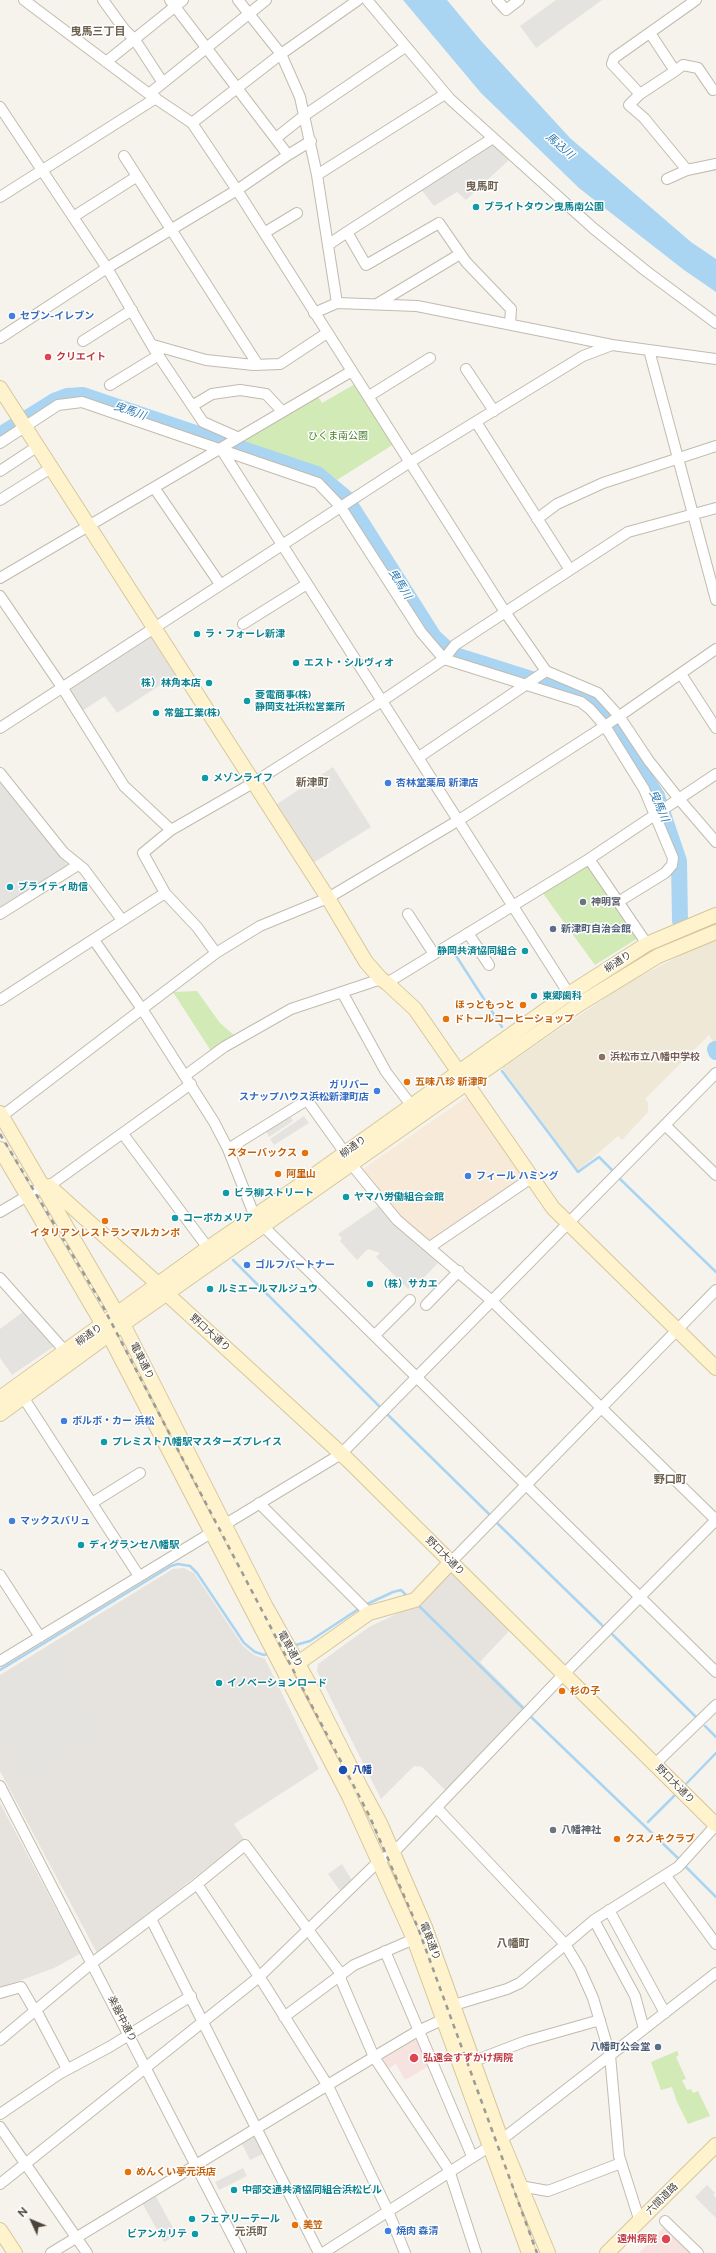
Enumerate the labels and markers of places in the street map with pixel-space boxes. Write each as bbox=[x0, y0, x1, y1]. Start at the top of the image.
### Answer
place label: ブライトタウン曳馬南公園 bbox=[484, 201, 604, 213]
marker: ブライトタウン曳馬南公園 bbox=[471, 202, 481, 212]
place label: セブン-イレブン bbox=[20, 310, 94, 322]
marker: セブン-イレブン bbox=[7, 311, 17, 321]
place label: クリエイト bbox=[56, 351, 106, 363]
marker: クリエイト bbox=[43, 352, 53, 362]
place label: ラ・フォーレ新津 bbox=[205, 628, 285, 640]
marker: ラ・フォーレ新津 bbox=[192, 629, 202, 639]
place label: エスト・シルヴィオ bbox=[304, 657, 394, 669]
marker: エスト・シルヴィオ bbox=[291, 658, 301, 668]
place label: 株）林角本店 bbox=[141, 677, 201, 689]
marker: 株）林角本店 bbox=[204, 678, 214, 688]
place label: 菱電商事(株) 静岡支社浜松営業所 bbox=[255, 689, 345, 712]
marker: 菱電商事(株) 静岡支社浜松営業所 bbox=[242, 696, 252, 706]
place label: 常盤工業(株) bbox=[164, 707, 220, 719]
marker: 常盤工業(株) bbox=[151, 708, 161, 718]
place label: メゾンライフ bbox=[213, 772, 273, 784]
marker: メゾンライフ bbox=[200, 773, 210, 783]
place label: 杏林堂薬局 新津店 bbox=[396, 777, 478, 789]
marker: 杏林堂薬局 新津店 bbox=[383, 778, 393, 788]
place label: ブライティ助信 bbox=[18, 881, 88, 893]
marker: ブライティ助信 bbox=[5, 882, 15, 892]
place label: 神明宮 bbox=[591, 896, 621, 908]
marker: 神明宮 bbox=[578, 897, 588, 907]
place label: 新津町自治会館 bbox=[561, 923, 631, 935]
marker: 新津町自治会館 bbox=[548, 924, 558, 934]
place label: 静岡共済協同組合 bbox=[437, 945, 517, 957]
marker: 静岡共済協同組合 bbox=[520, 946, 530, 956]
place label: 東郷歯科 bbox=[542, 990, 582, 1002]
marker: 東郷歯科 bbox=[529, 991, 539, 1001]
place label: ほっともっと bbox=[455, 999, 515, 1011]
marker: ほっともっと bbox=[518, 1000, 528, 1010]
place label: ドトールコーヒーショップ bbox=[454, 1013, 574, 1025]
marker: ドトールコーヒーショップ bbox=[441, 1014, 451, 1024]
place label: 浜松市立八幡中学校 bbox=[610, 1051, 700, 1063]
marker: 浜松市立八幡中学校 bbox=[597, 1052, 607, 1062]
place label: 五味八珍 新津町 bbox=[415, 1076, 487, 1088]
marker: 五味八珍 新津町 bbox=[402, 1077, 412, 1087]
place label: ガリバー スナップハウス浜松新津町店 bbox=[239, 1079, 369, 1102]
marker: ガリバー スナップハウス浜松新津町店 bbox=[372, 1086, 382, 1096]
place label: スターバックス bbox=[227, 1147, 297, 1159]
marker: スターバックス bbox=[300, 1148, 310, 1158]
place label: 阿里山 bbox=[286, 1168, 316, 1180]
marker: 阿里山 bbox=[273, 1169, 283, 1179]
place label: フィール ハミング bbox=[476, 1170, 558, 1182]
marker: フィール ハミング bbox=[463, 1171, 473, 1181]
place label: ビラ柳ストリート bbox=[234, 1187, 314, 1199]
marker: ビラ柳ストリート bbox=[221, 1188, 231, 1198]
place label: ヤマハ労働組合会館 bbox=[354, 1191, 444, 1203]
marker: ヤマハ労働組合会館 bbox=[341, 1192, 351, 1202]
place label: コーポカメリア bbox=[183, 1212, 253, 1224]
marker: コーポカメリア bbox=[170, 1213, 180, 1223]
marker: イタリアンレストランマルカンポ bbox=[100, 1216, 110, 1226]
place label: イタリアンレストランマルカンポ bbox=[30, 1227, 180, 1239]
place label: ゴルフパートナー bbox=[255, 1259, 335, 1271]
marker: ゴルフパートナー bbox=[242, 1260, 252, 1270]
place label: （株）サカエ bbox=[378, 1278, 438, 1290]
marker: （株）サカエ bbox=[365, 1279, 375, 1289]
place label: ルミエールマルジュウ bbox=[218, 1283, 318, 1295]
marker: ルミエールマルジュウ bbox=[205, 1284, 215, 1294]
place label: ボルボ・カー 浜松 bbox=[72, 1415, 154, 1427]
marker: ボルボ・カー 浜松 bbox=[59, 1416, 69, 1426]
place label: プレミスト八幡駅マスターズプレイス bbox=[112, 1436, 282, 1448]
marker: プレミスト八幡駅マスターズプレイス bbox=[99, 1437, 109, 1447]
place label: マックスバリュ bbox=[20, 1515, 90, 1527]
marker: マックスバリュ bbox=[7, 1516, 17, 1526]
place label: ディグランセ八幡駅 bbox=[89, 1539, 179, 1551]
marker: ディグランセ八幡駅 bbox=[76, 1540, 86, 1550]
place label: イノベーションロード bbox=[227, 1677, 327, 1689]
marker: イノベーションロード bbox=[214, 1678, 224, 1688]
place label: 杉の子 bbox=[570, 1685, 600, 1697]
marker: 杉の子 bbox=[557, 1686, 567, 1696]
marker: 八幡 bbox=[337, 1764, 349, 1776]
place label: 八幡 bbox=[352, 1764, 372, 1776]
place label: 八幡神社 bbox=[561, 1824, 601, 1836]
marker: 八幡神社 bbox=[548, 1825, 558, 1835]
place label: クスノキクラブ bbox=[625, 1833, 695, 1845]
marker: クスノキクラブ bbox=[612, 1834, 622, 1844]
place label: 八幡町公会堂 bbox=[590, 2041, 650, 2053]
marker: 八幡町公会堂 bbox=[653, 2042, 663, 2052]
marker: 弘遠会すずかけ病院 bbox=[408, 2052, 420, 2064]
place label: 弘遠会すずかけ病院 bbox=[423, 2052, 513, 2064]
place label: めんくい亭元浜店 bbox=[136, 2166, 216, 2178]
marker: めんくい亭元浜店 bbox=[123, 2167, 133, 2177]
place label: 中部交通共済協同組合浜松ビル bbox=[242, 2184, 382, 2196]
marker: 中部交通共済協同組合浜松ビル bbox=[229, 2185, 239, 2195]
place label: フェアリーテール bbox=[200, 2213, 280, 2225]
marker: フェアリーテール bbox=[187, 2214, 197, 2224]
place label: 美笠 bbox=[303, 2219, 323, 2231]
marker: 美笠 bbox=[290, 2220, 300, 2230]
place label: 焼肉 森清 bbox=[396, 2225, 438, 2237]
marker: 焼肉 森清 bbox=[383, 2226, 393, 2236]
place label: ビアンカリテ bbox=[127, 2228, 187, 2240]
marker: ビアンカリテ bbox=[190, 2229, 200, 2239]
place label: 遠州病院 bbox=[617, 2233, 657, 2245]
marker: 遠州病院 bbox=[660, 2233, 672, 2245]

